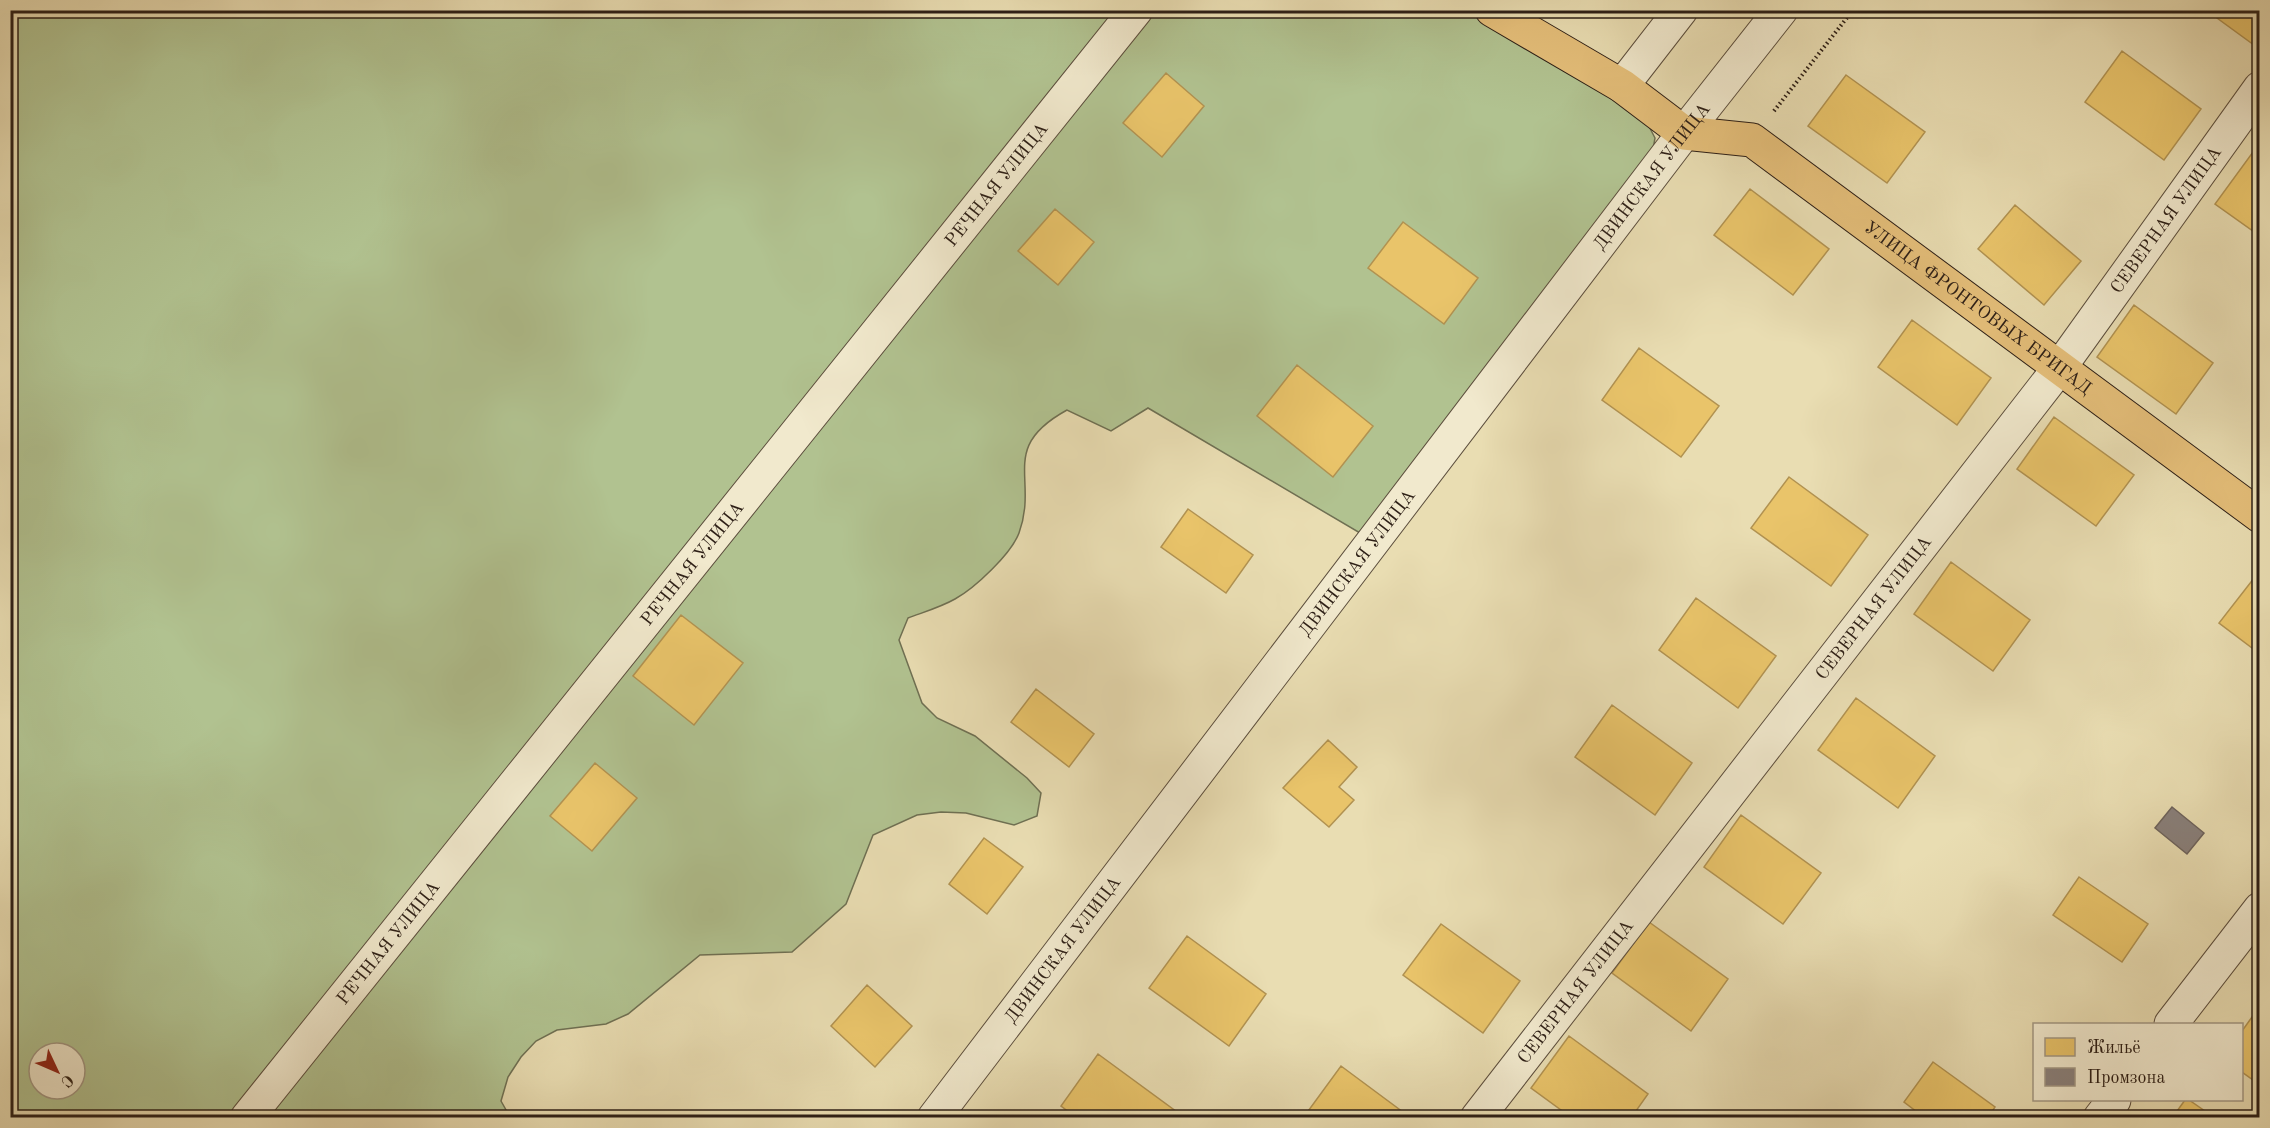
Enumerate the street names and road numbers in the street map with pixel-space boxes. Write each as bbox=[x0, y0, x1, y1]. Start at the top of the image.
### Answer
street label: ДВИНСКАЯ УЛИЦА bbox=[1591, 100, 1714, 253]
street label: РЕЧНАЯ УЛИЦА bbox=[942, 120, 1052, 250]
street label: СЕВЕРНАЯ УЛИЦА bbox=[2108, 143, 2225, 297]
street label: УЛИЦА ФРОНТОВЫХ БРИГАД bbox=[1860, 218, 2095, 398]
street label: ДВИНСКАЯ УЛИЦА bbox=[1296, 486, 1419, 640]
street label: РЕЧНАЯ УЛИЦА bbox=[638, 499, 748, 629]
street label: СЕВЕРНАЯ УЛИЦА bbox=[1813, 533, 1935, 684]
street label: ДВИНСКАЯ УЛИЦА bbox=[1002, 873, 1125, 1027]
street label: РЕЧНАЯ УЛИЦА bbox=[334, 878, 444, 1008]
street label: СЕВЕРНАЯ УЛИЦА bbox=[1515, 917, 1637, 1067]

